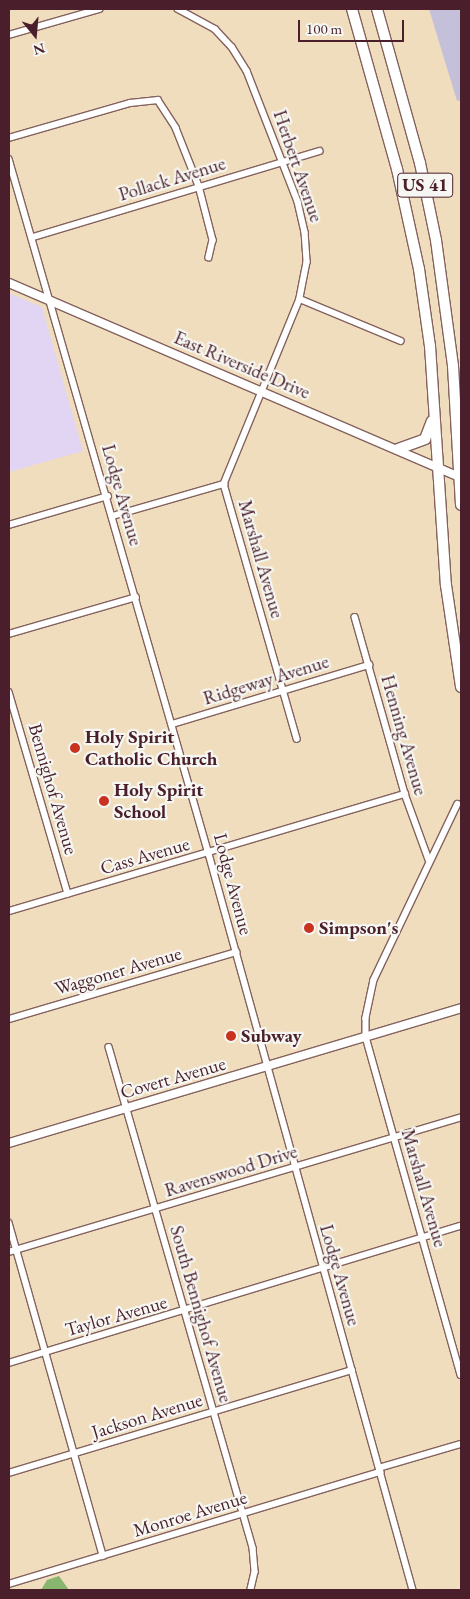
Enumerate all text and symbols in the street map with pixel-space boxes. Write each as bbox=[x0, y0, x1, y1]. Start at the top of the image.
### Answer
north arrow bbox=[10, 10, 60, 60]
scale bar bbox=[300, 10, 406, 42]
text: 100 m bbox=[306, 19, 342, 38]
text: N bbox=[31, 39, 47, 60]
street label: Herbert Avenue bbox=[268, 107, 328, 225]
street label: Pollack Avenue bbox=[116, 152, 228, 206]
road number: US 41 bbox=[396, 170, 454, 200]
street label: East Riverside Drive bbox=[170, 326, 314, 404]
street label: Lodge Avenue bbox=[97, 442, 147, 548]
street label: Marshall Avenue bbox=[233, 497, 289, 621]
street label: Ridgeway Avenue bbox=[200, 650, 332, 710]
street label: Henning Avenue bbox=[376, 672, 432, 798]
street label: Bennighof Avenue bbox=[23, 721, 83, 857]
place label: Holy Spirit Catholic Church bbox=[85, 726, 217, 770]
marker: Holy Spirit Catholic Church bbox=[69, 742, 81, 754]
place label: Holy Spirit School bbox=[114, 779, 203, 823]
marker: Holy Spirit School bbox=[98, 795, 110, 807]
street label: Lodge Avenue bbox=[209, 831, 257, 937]
street label: Cass Avenue bbox=[98, 832, 192, 880]
place label: Simpson's bbox=[319, 917, 398, 939]
marker: Simpson's bbox=[303, 922, 315, 934]
street label: Waggoner Avenue bbox=[52, 942, 184, 1000]
place label: Subway bbox=[241, 1025, 302, 1047]
marker: Subway bbox=[225, 1030, 237, 1042]
street label: Covert Avenue bbox=[118, 1052, 228, 1104]
street label: Marshall Avenue bbox=[396, 1126, 452, 1250]
street label: Ravenswood Drive bbox=[162, 1140, 300, 1202]
street label: Lodge Avenue bbox=[315, 1222, 365, 1328]
street label: South Bennighof Avenue bbox=[165, 1223, 237, 1405]
street label: Taylor Avenue bbox=[62, 1291, 170, 1341]
street label: Jackson Avenue bbox=[89, 1388, 205, 1444]
street label: Monroe Avenue bbox=[130, 1486, 250, 1542]

